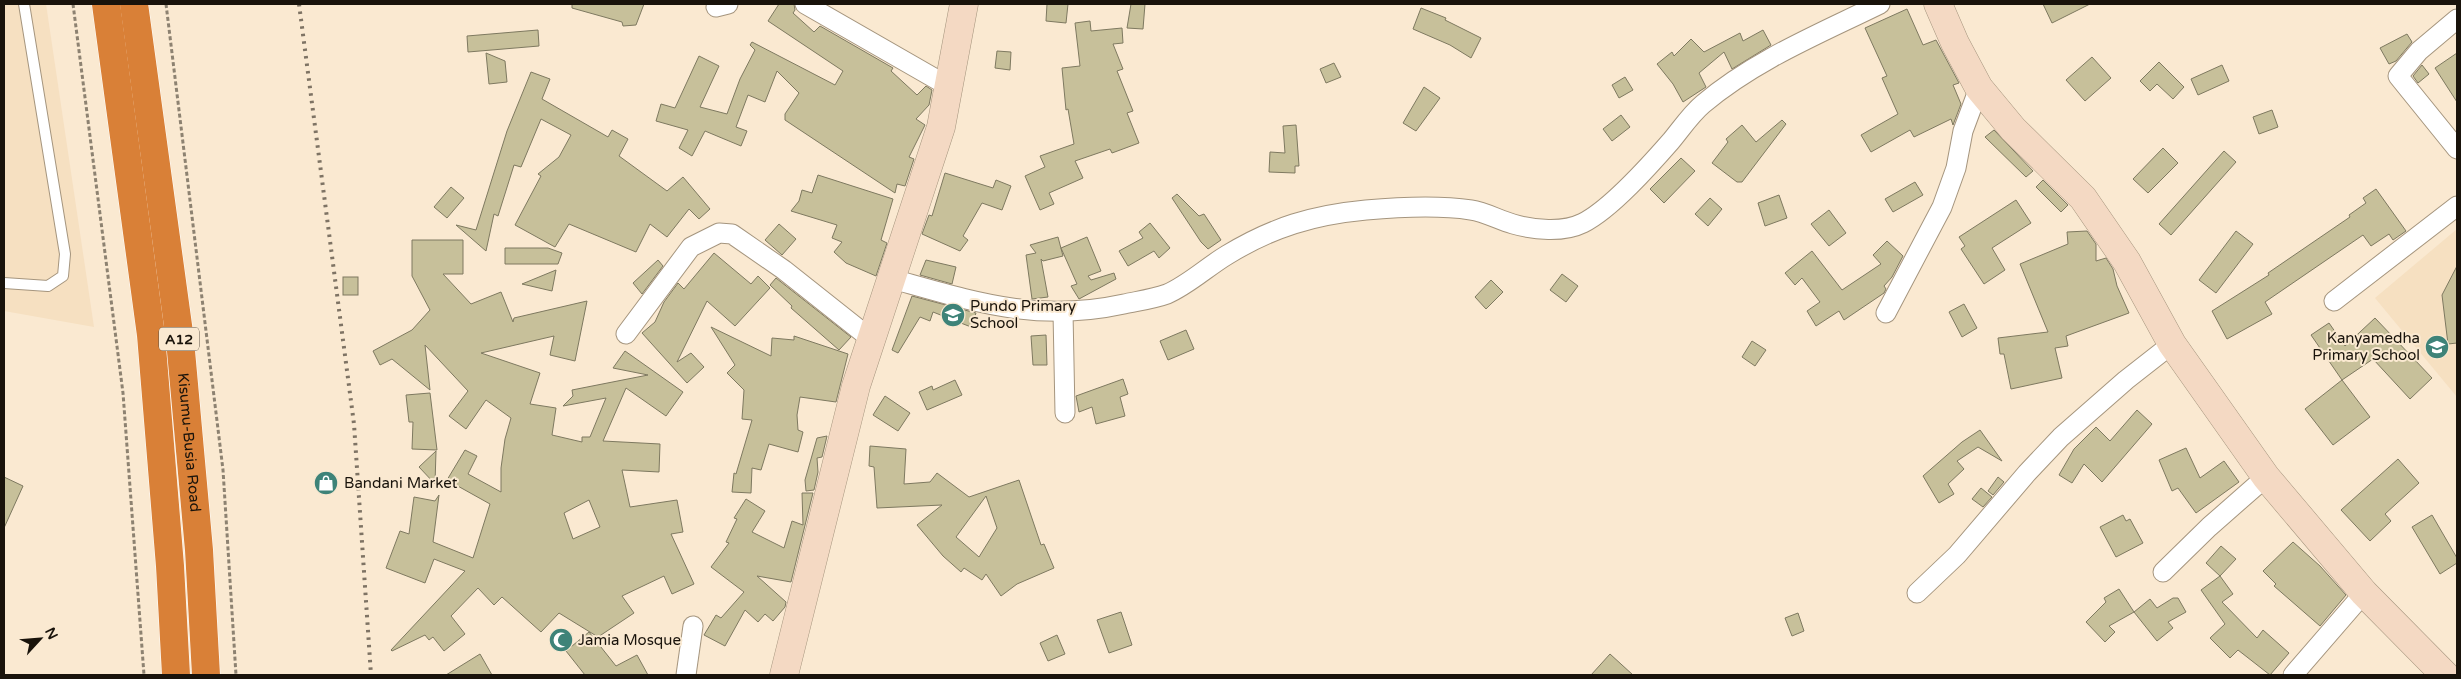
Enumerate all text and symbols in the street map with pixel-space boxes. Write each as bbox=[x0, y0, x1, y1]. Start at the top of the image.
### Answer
place label: Pundo Primary School bbox=[970, 297, 1076, 332]
school or university icon: Pundo Primary School bbox=[940, 302, 966, 328]
road number: A12 bbox=[159, 328, 199, 350]
place label: Kanyamedha Primary School bbox=[2312, 329, 2420, 364]
school or university icon: Kanyamedha Primary School bbox=[2424, 334, 2450, 360]
street label: Kisumu-Busia Road bbox=[174, 372, 205, 513]
shop icon: Bandani Market bbox=[313, 470, 339, 496]
place label: Bandani Market bbox=[344, 474, 458, 492]
north arrow bbox=[15, 614, 65, 664]
text: N bbox=[41, 625, 61, 642]
mosque icon: Jamia Mosque bbox=[548, 627, 574, 653]
place label: Jamia Mosque bbox=[578, 631, 681, 649]

